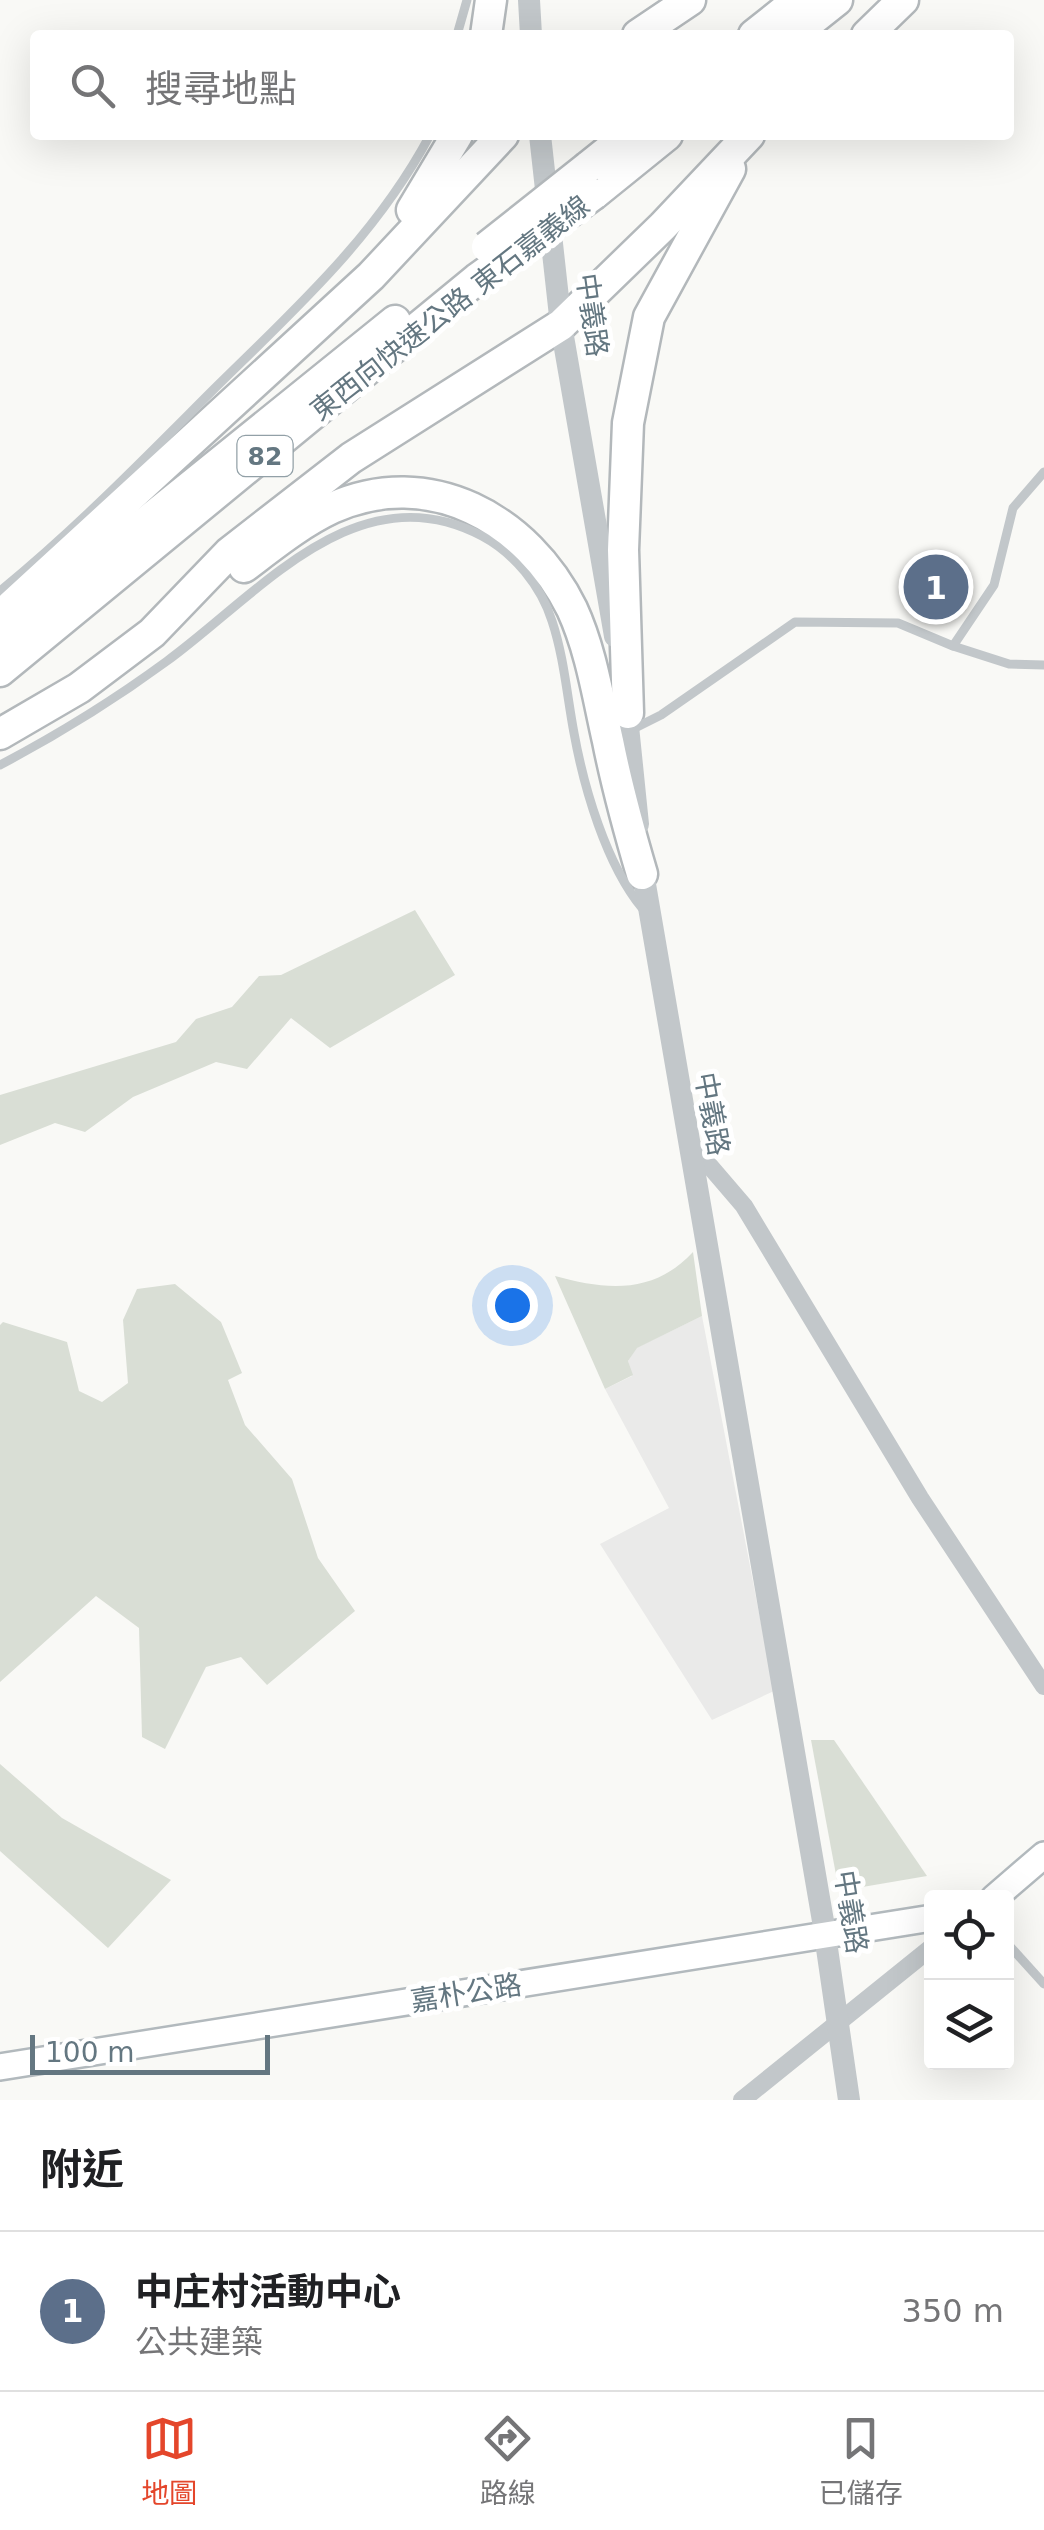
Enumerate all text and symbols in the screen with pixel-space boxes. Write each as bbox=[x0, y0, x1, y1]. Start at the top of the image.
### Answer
search box bbox=[30, 30, 1014, 140]
icon: search bbox=[65, 58, 120, 113]
text: 搜尋地點 bbox=[145, 67, 297, 111]
street label: 東西向快速公路 東石嘉義線 bbox=[304, 189, 596, 427]
street label: 中義路 bbox=[570, 271, 614, 359]
road number: 82 bbox=[238, 436, 292, 476]
pin: 1 bbox=[904, 550, 968, 624]
street label: 中義路 bbox=[688, 1070, 736, 1158]
your location bbox=[487, 1280, 538, 1331]
street label: 中義路 bbox=[828, 1868, 874, 1956]
map controls bbox=[924, 1890, 1014, 2070]
button: locate bbox=[924, 1890, 1014, 1980]
street label: 嘉朴公路 bbox=[408, 1968, 524, 2018]
button: layers bbox=[924, 1980, 1014, 2070]
scale bar bbox=[30, 2030, 270, 2074]
text: 100 m bbox=[45, 2036, 135, 2069]
text: 附近 bbox=[40, 2145, 124, 2194]
text: 中庄村活動中心 bbox=[135, 2270, 401, 2314]
text: 1 bbox=[61, 2292, 84, 2330]
text: 350 m bbox=[902, 2292, 1004, 2330]
text: 公共建築 bbox=[135, 2323, 263, 2361]
tab: 地圖 bbox=[141, 2411, 197, 2511]
tab: 路線 bbox=[480, 2411, 536, 2511]
tab: 已儲存 bbox=[819, 2411, 903, 2511]

